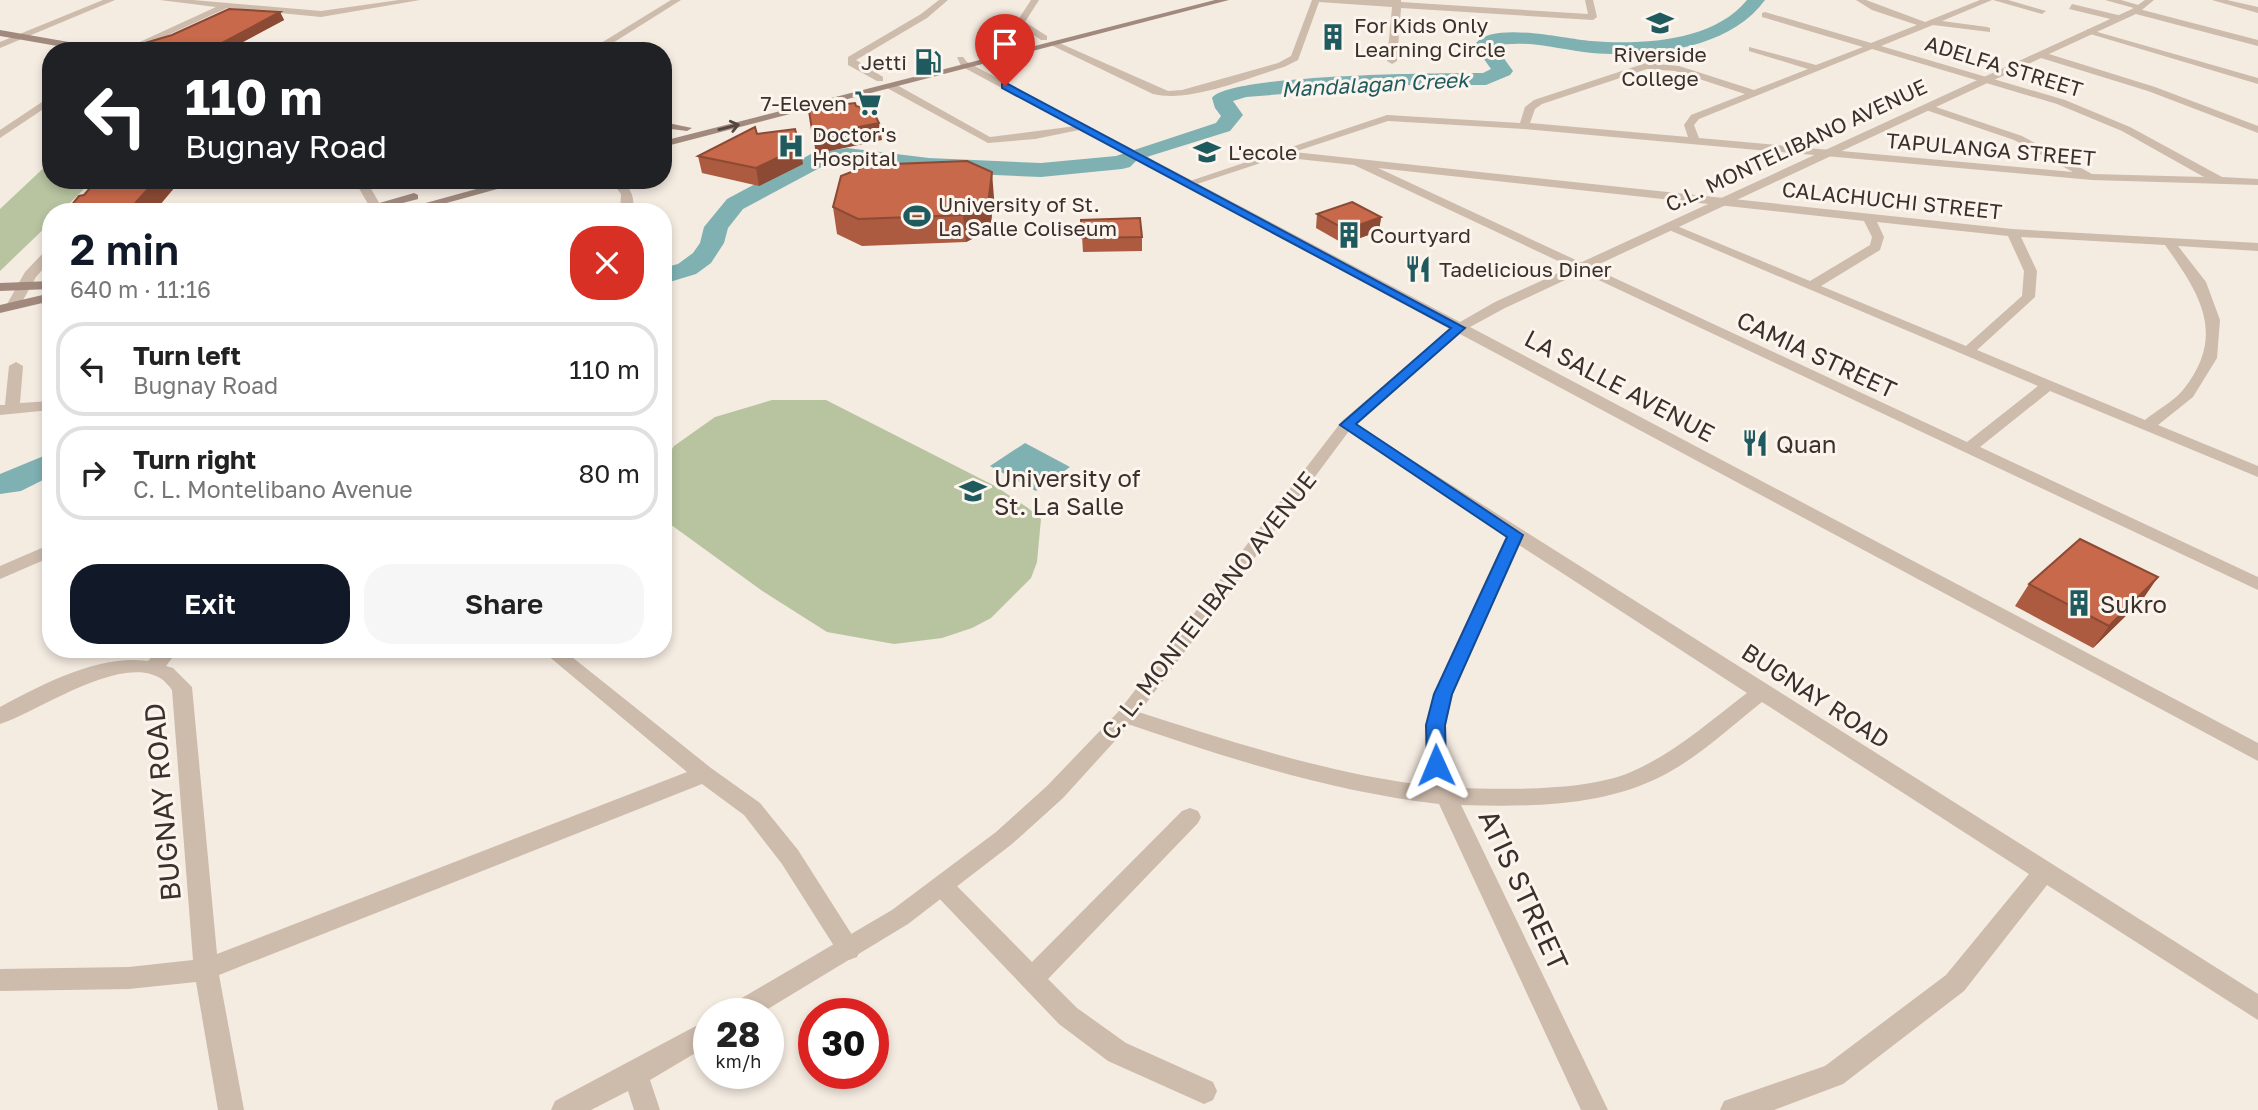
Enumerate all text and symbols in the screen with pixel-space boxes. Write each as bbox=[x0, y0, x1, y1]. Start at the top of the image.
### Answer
school or university icon: Riverside College bbox=[1645, 8, 1675, 38]
place label: For Kids Only Learning Circle bbox=[1354, 12, 1506, 62]
pin bbox=[975, 14, 1035, 86]
building icon: For Kids Only Learning Circle bbox=[1318, 22, 1348, 52]
icon: arrive bbox=[986, 25, 1024, 63]
street label: ADELFA STREET bbox=[1922, 30, 2086, 102]
place label: Riverside College bbox=[1613, 41, 1707, 91]
fuel station icon: Jetti bbox=[913, 47, 943, 77]
place label: Jetti bbox=[861, 49, 907, 75]
water label: Mandalagan Creek bbox=[1281, 66, 1471, 102]
text: 110 m bbox=[185, 67, 322, 126]
icon: left bbox=[70, 70, 161, 161]
street label: C.L. MONTELIBANO AVENUE bbox=[1661, 73, 1931, 217]
supermarket icon: 7-Eleven bbox=[853, 88, 883, 118]
place label: 7-Eleven bbox=[760, 90, 847, 116]
one-way arrow bbox=[717, 120, 740, 133]
place label: Doctor's Hospital bbox=[812, 121, 897, 171]
text: Bugnay Road bbox=[185, 127, 387, 165]
street label: TAPULANGA STREET bbox=[1885, 127, 2097, 171]
hospital icon: Doctor's Hospital bbox=[776, 131, 806, 161]
school or university icon: L'ecole bbox=[1192, 137, 1222, 167]
place label: L'ecole bbox=[1228, 139, 1297, 165]
street label: CALACHUCHI STREET bbox=[1781, 176, 2003, 224]
place label: University of St. La Salle Coliseum bbox=[938, 191, 1117, 241]
sports icon: University of St. La Salle Coliseum bbox=[902, 201, 932, 231]
building icon: Courtyard bbox=[1334, 220, 1364, 250]
place label: Courtyard bbox=[1370, 222, 1471, 248]
text: 2 min bbox=[70, 224, 179, 274]
button: close bbox=[570, 226, 644, 300]
restaurant icon: Tadelicious Diner bbox=[1403, 254, 1433, 284]
place label: Tadelicious Diner bbox=[1439, 256, 1612, 282]
text: 640 m · 11:16 bbox=[70, 275, 211, 303]
street label: CAMIA STREET bbox=[1733, 304, 1902, 404]
street label: LA SALLE AVENUE bbox=[1520, 323, 1720, 447]
text: Turn left bbox=[133, 340, 241, 371]
icon: left bbox=[74, 350, 112, 388]
text: 110 m bbox=[569, 354, 640, 385]
text: Bugnay Road bbox=[133, 371, 278, 399]
restaurant icon: Quan bbox=[1740, 428, 1770, 458]
place label: Quan bbox=[1776, 429, 1837, 458]
text: Turn right bbox=[133, 444, 256, 475]
icon: right bbox=[74, 454, 112, 492]
text: 80 m bbox=[579, 458, 640, 489]
place label: University of St. La Salle bbox=[994, 463, 1141, 520]
street label: C. L. MONTELIBANO AVENUE bbox=[1094, 465, 1322, 745]
text: C. L. Montelibano Avenue bbox=[133, 475, 413, 503]
school or university icon: University of St. La Salle bbox=[958, 476, 988, 506]
button: Exit bbox=[70, 564, 350, 644]
button: Share bbox=[364, 564, 644, 644]
building icon: Sukro bbox=[2064, 588, 2094, 618]
place label: Sukro bbox=[2100, 589, 2167, 618]
street label: BUGNAY ROAD bbox=[1737, 636, 1895, 754]
street label: BUGNAY ROAD bbox=[137, 702, 187, 902]
position arrow bbox=[1399, 728, 1473, 802]
street label: ATIS STREET bbox=[1472, 804, 1576, 976]
speed limit sign: 30 bbox=[798, 998, 889, 1089]
text: 28 bbox=[717, 1013, 760, 1055]
text: km/h bbox=[716, 1050, 761, 1072]

